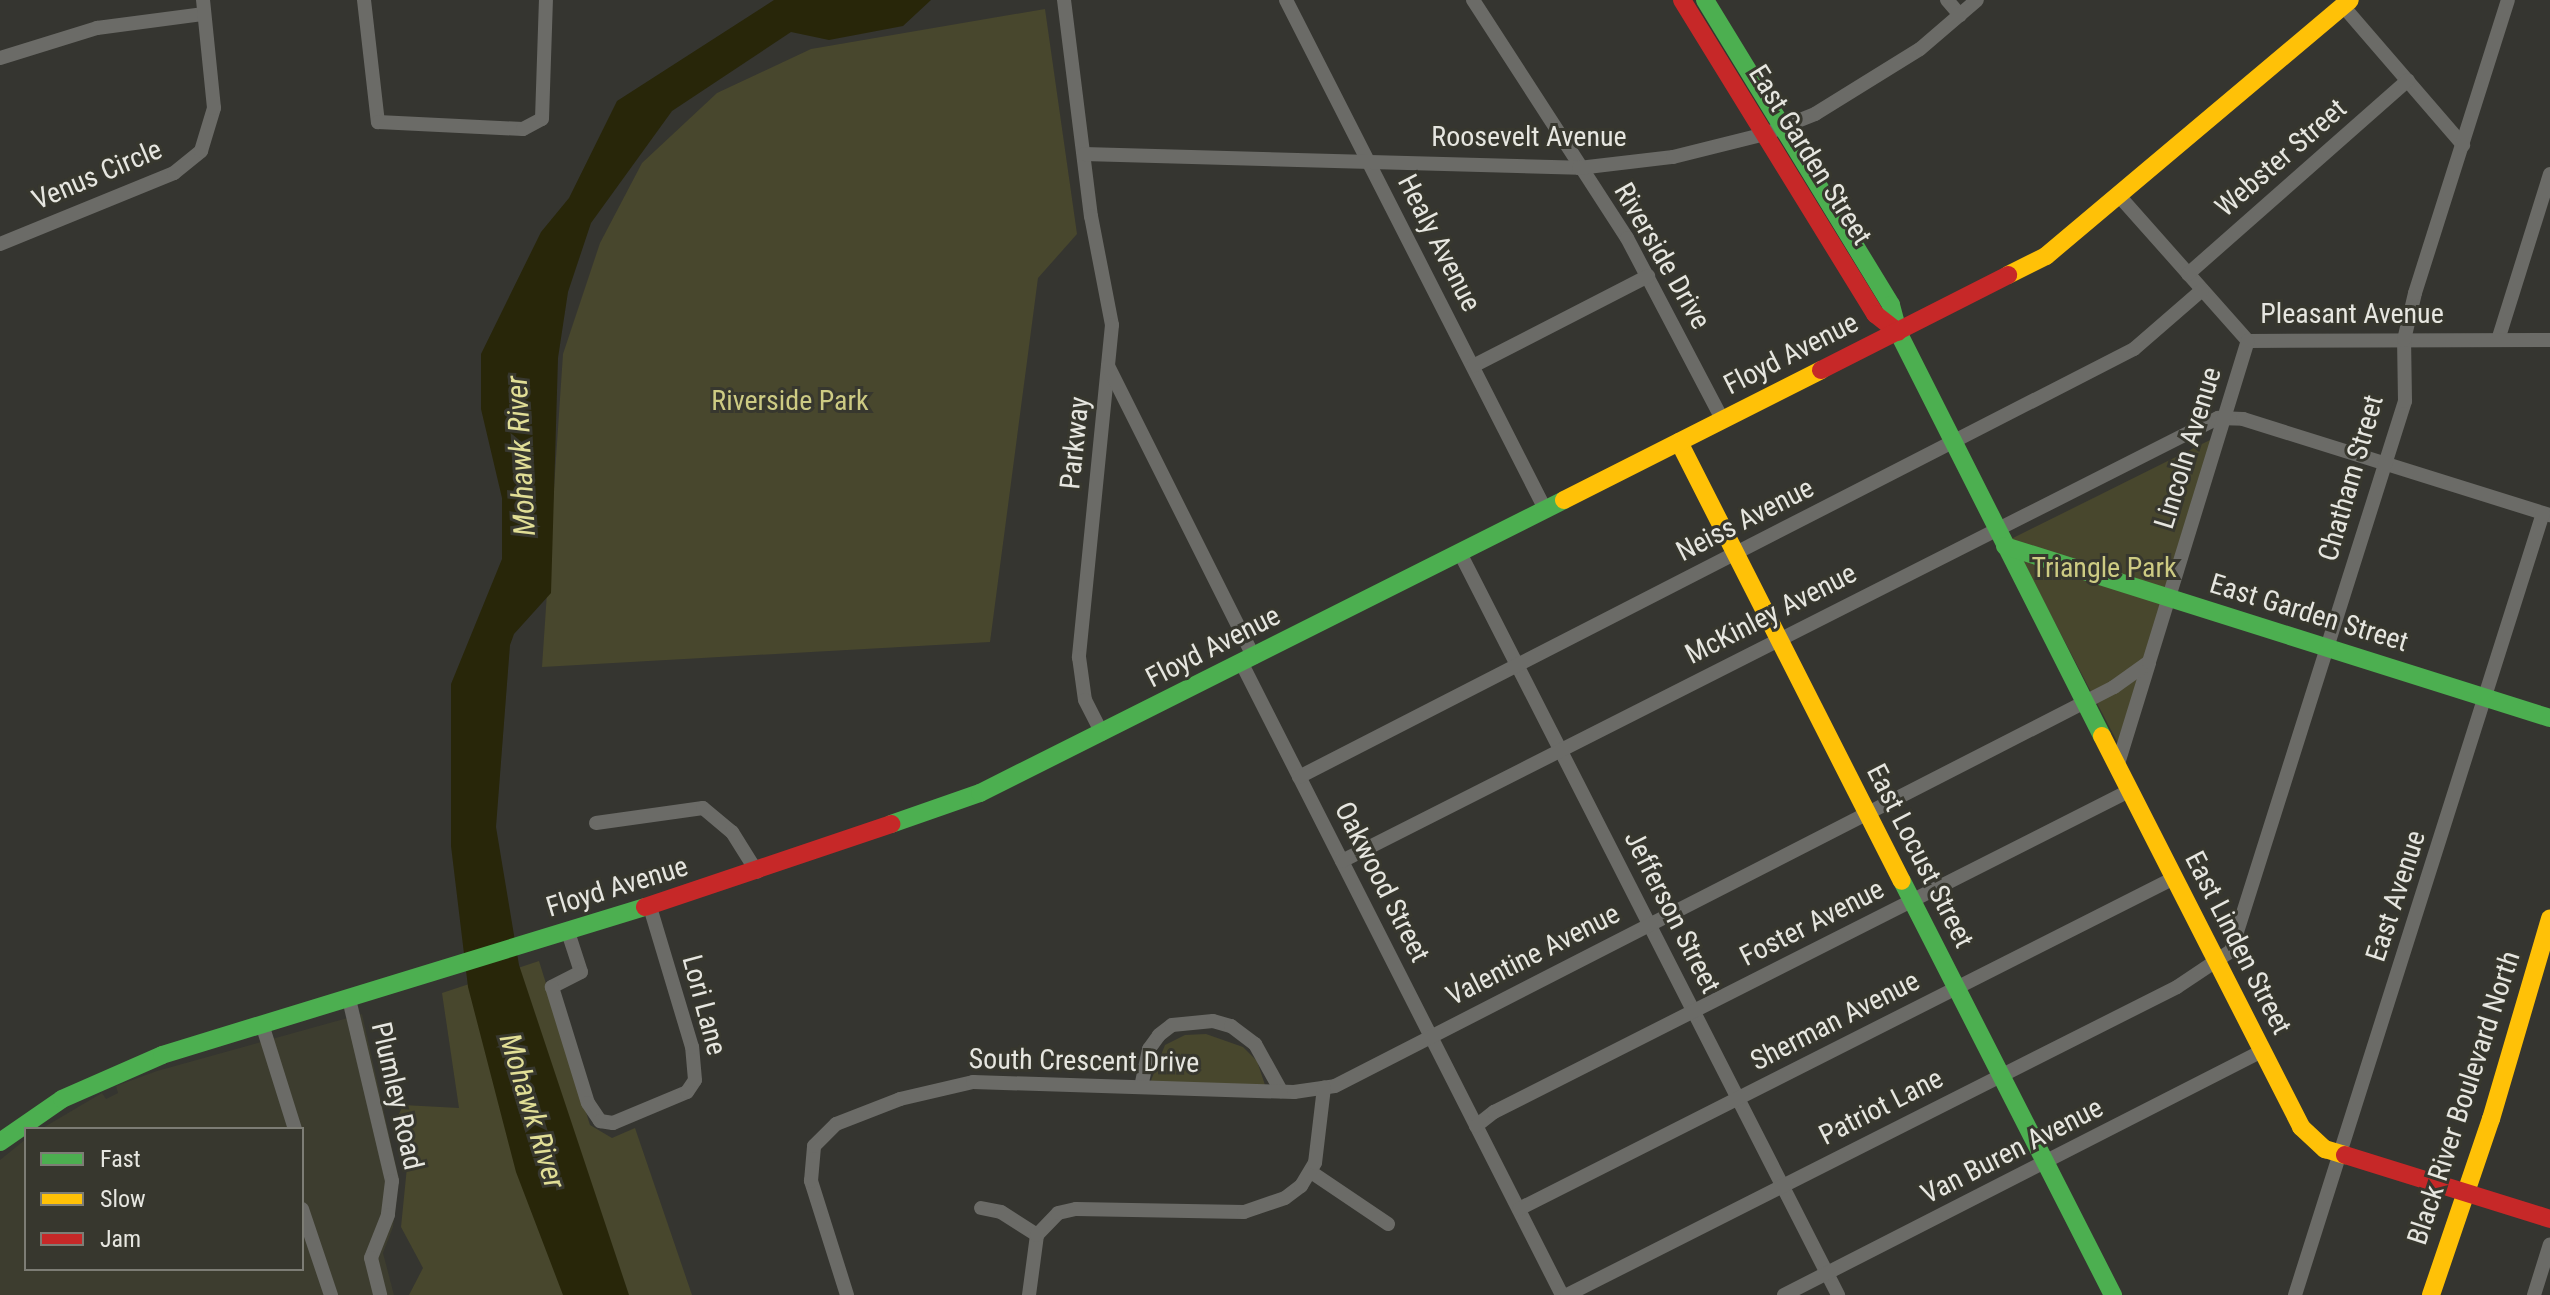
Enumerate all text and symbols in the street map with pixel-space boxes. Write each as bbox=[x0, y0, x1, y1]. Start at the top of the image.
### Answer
street label: East Garden Street bbox=[1741, 59, 1879, 251]
street label: Webster Street bbox=[2209, 92, 2353, 224]
street label: Roosevelt Avenue bbox=[1431, 120, 1627, 154]
street label: Venus Circle bbox=[27, 133, 167, 217]
street label: Healy Avenue bbox=[1390, 169, 1488, 317]
street label: Riverside Drive bbox=[1607, 177, 1717, 335]
street label: Pleasant Avenue bbox=[2260, 297, 2444, 331]
street label: Floyd Avenue bbox=[1718, 306, 1864, 402]
street label: Lincoln Avenue bbox=[2147, 363, 2229, 533]
water label: Mohawk River bbox=[499, 375, 543, 537]
park label: Riverside Park bbox=[711, 384, 869, 418]
street label: Chatham Street bbox=[2311, 391, 2391, 565]
street label: Parkway bbox=[1053, 395, 1097, 491]
street label: Neiss Avenue bbox=[1671, 471, 1819, 569]
park label: Triangle Park bbox=[2031, 551, 2177, 585]
street label: McKinley Avenue bbox=[1680, 556, 1862, 672]
street label: East Garden Street bbox=[2206, 567, 2412, 659]
street label: Floyd Avenue bbox=[1140, 599, 1286, 695]
street label: East Locust Street bbox=[1859, 758, 1981, 954]
street label: Oakwood Street bbox=[1327, 796, 1437, 968]
street label: Jefferson Street bbox=[1617, 825, 1727, 999]
street label: East Avenue bbox=[2359, 826, 2433, 966]
street label: East Linden Street bbox=[2177, 846, 2299, 1040]
street label: Floyd Avenue bbox=[542, 850, 692, 924]
street label: Foster Avenue bbox=[1734, 872, 1890, 974]
street label: Valentine Avenue bbox=[1441, 897, 1625, 1013]
street label: Black River Boulevard North bbox=[2401, 947, 2527, 1249]
street label: Lori Lane bbox=[675, 951, 733, 1059]
street label: Sherman Avenue bbox=[1745, 964, 1925, 1078]
street label: Plumley Road bbox=[364, 1019, 430, 1173]
water label: Mohawk River bbox=[491, 1029, 573, 1193]
street label: South Crescent Drive bbox=[968, 1042, 1200, 1080]
street label: Patriot Lane bbox=[1814, 1062, 1948, 1152]
street label: Van Buren Avenue bbox=[1916, 1091, 2108, 1211]
legend bbox=[24, 1127, 304, 1271]
text: Fast bbox=[100, 1145, 141, 1173]
text: Slow bbox=[100, 1185, 146, 1213]
text: Jam bbox=[100, 1225, 141, 1253]

